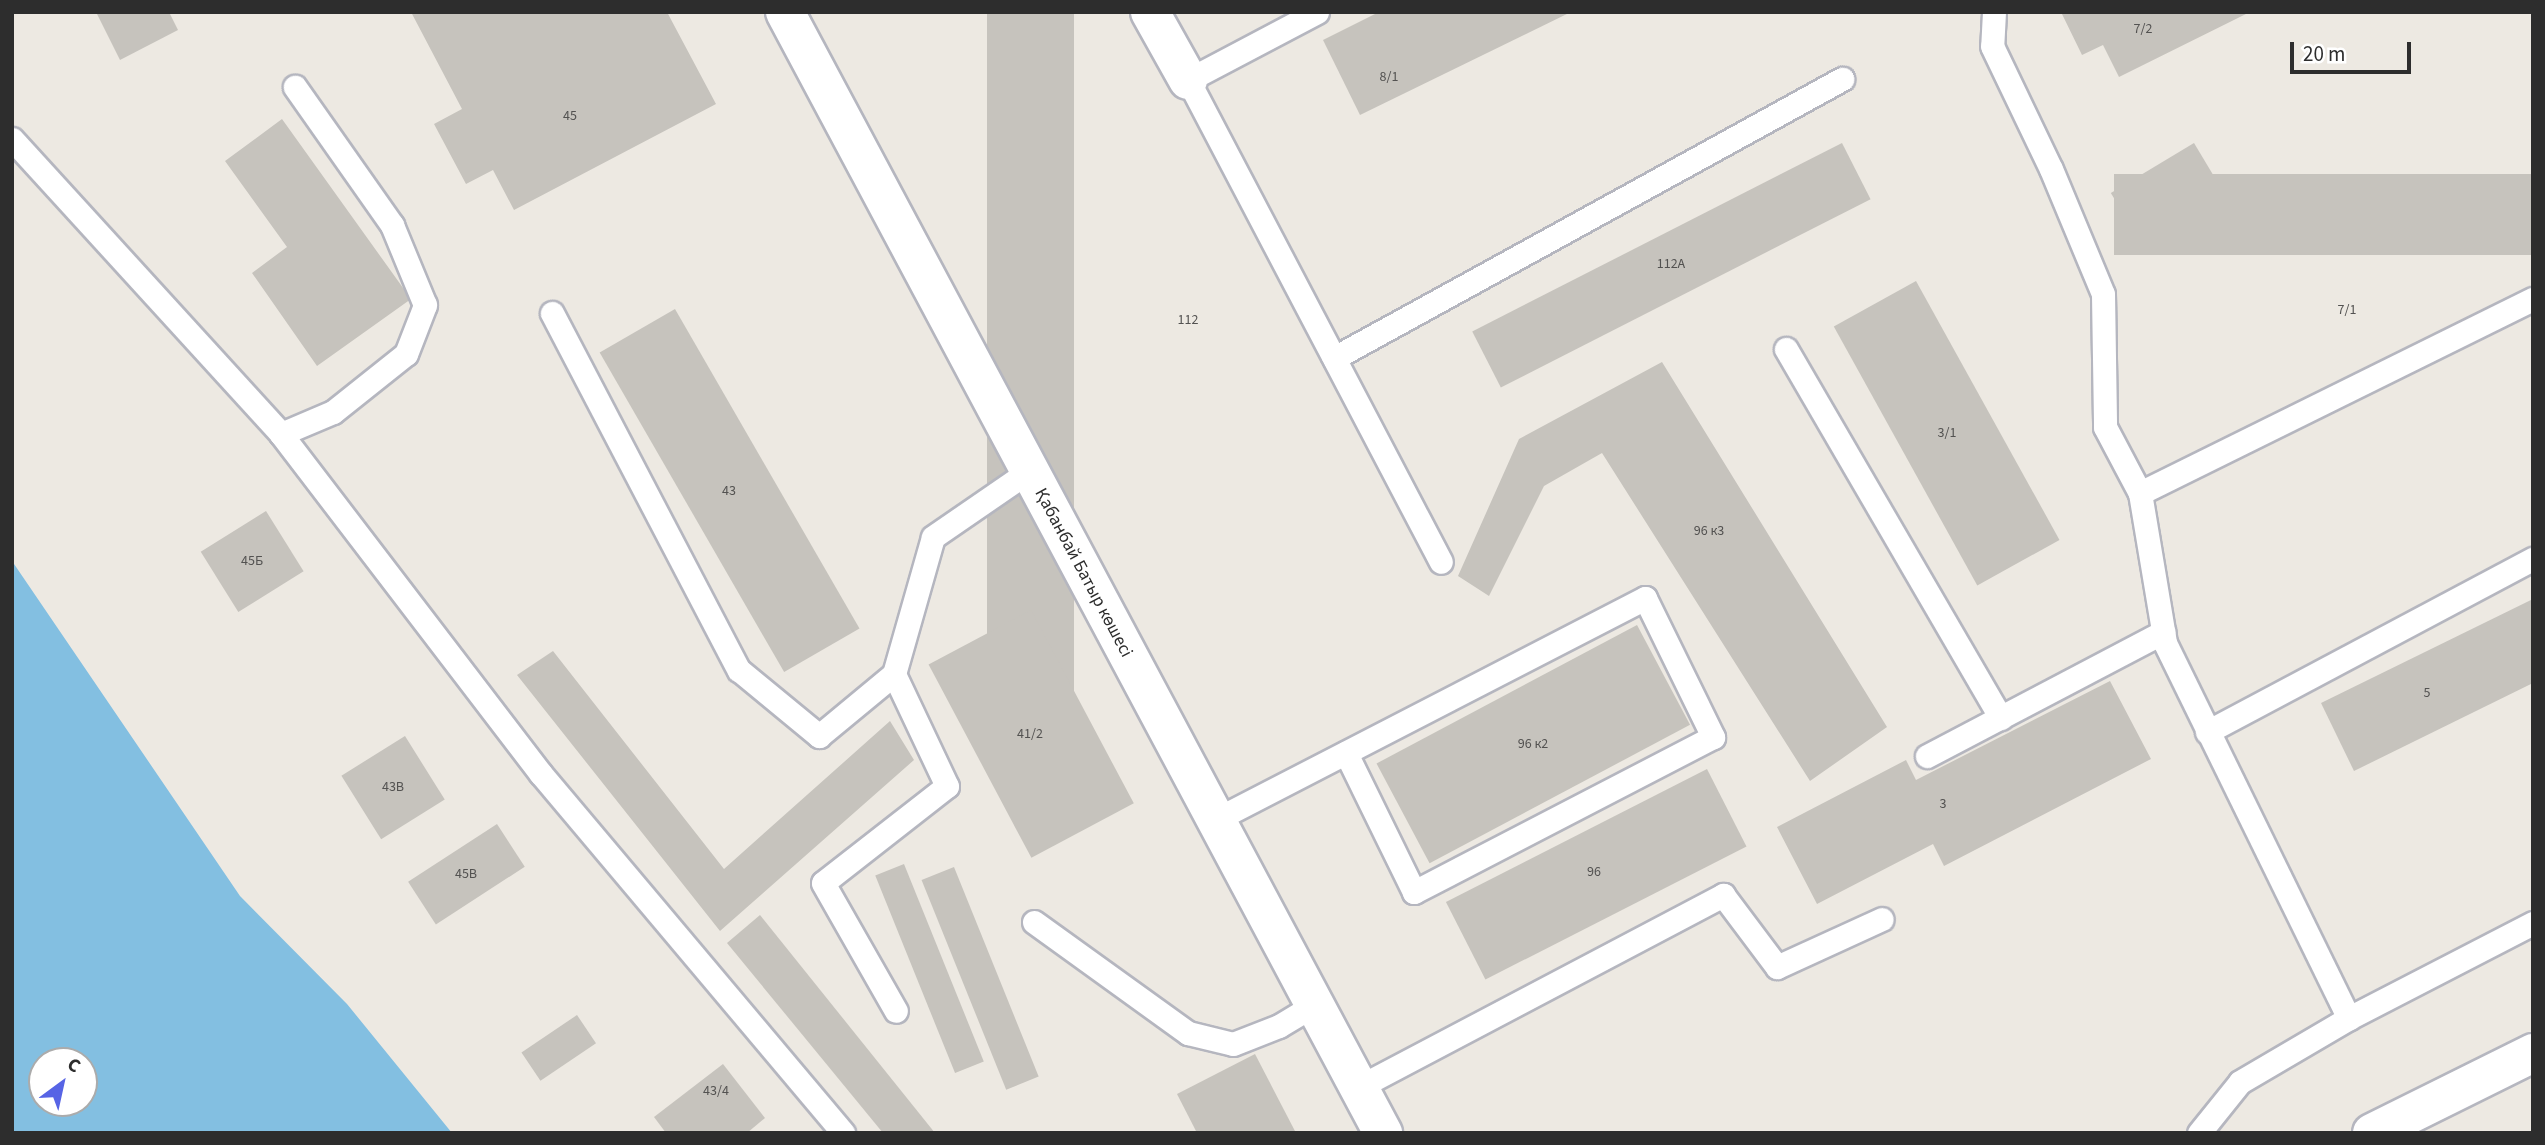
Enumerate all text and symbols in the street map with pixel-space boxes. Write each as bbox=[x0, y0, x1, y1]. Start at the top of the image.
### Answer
house number: 7/2 bbox=[2134, 21, 2152, 37]
scale bar bbox=[2293, 28, 2414, 72]
text: 20 m bbox=[2303, 39, 2345, 69]
house number: 8/1 bbox=[1380, 69, 1398, 85]
house number: 45 bbox=[563, 108, 577, 124]
house number: 112А bbox=[1657, 256, 1685, 272]
house number: 7/1 bbox=[2338, 302, 2356, 318]
house number: 112 bbox=[1178, 312, 1198, 328]
house number: 3/1 bbox=[1938, 425, 1956, 441]
house number: 43 bbox=[722, 483, 736, 499]
street label: Қабанбай Батыр көшесі bbox=[1029, 485, 1137, 661]
house number: 96 к3 bbox=[1694, 523, 1724, 539]
house number: 45Б bbox=[241, 553, 263, 569]
house number: 5 bbox=[2424, 685, 2430, 701]
house number: 41/2 bbox=[1017, 726, 1043, 742]
house number: 96 к2 bbox=[1518, 736, 1548, 752]
house number: 43В bbox=[382, 779, 404, 795]
house number: 3 bbox=[1940, 796, 1946, 812]
house number: 96 bbox=[1587, 864, 1601, 880]
house number: 45В bbox=[455, 866, 477, 882]
north arrow bbox=[28, 1047, 98, 1117]
text: С bbox=[62, 1051, 86, 1080]
house number: 43/4 bbox=[703, 1083, 729, 1099]

